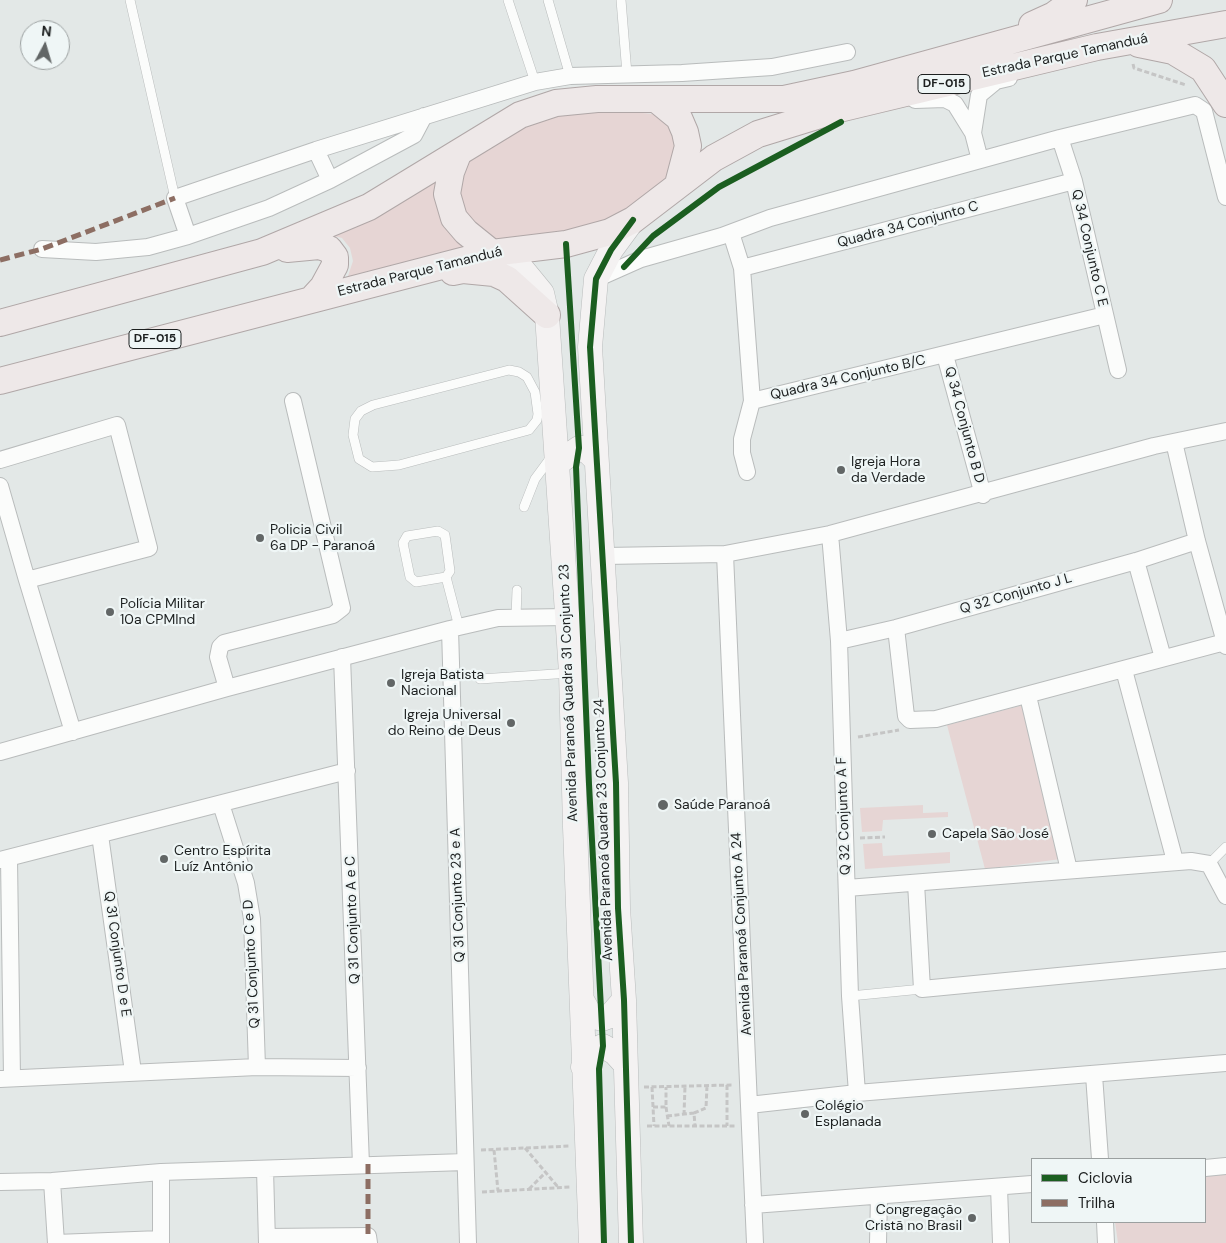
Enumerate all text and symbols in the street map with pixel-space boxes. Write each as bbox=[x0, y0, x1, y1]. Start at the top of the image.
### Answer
north arrow bbox=[20, 20, 70, 70]
text: N bbox=[40, 22, 52, 41]
street label: Estrada Parque Tamanduá bbox=[981, 30, 1149, 82]
road number: DF-015 bbox=[918, 74, 970, 94]
street label: Q 34 Conjunto C E bbox=[1067, 188, 1111, 308]
street label: Quadra 34 Conjunto C bbox=[836, 198, 980, 252]
street label: Estrada Parque Tamanduá bbox=[336, 243, 504, 301]
road number: DF-015 bbox=[129, 329, 181, 348]
street label: Quadra 34 Conjunto B/C bbox=[769, 352, 927, 404]
street label: Q 34 Conjunto B D bbox=[940, 365, 988, 485]
place label: Igreja Hora da Verdade bbox=[851, 454, 926, 487]
marker: Igreja Hora da Verdade bbox=[835, 464, 847, 476]
place label: Policia Civil 6a DP - Paranoá bbox=[270, 522, 375, 554]
marker: Policia Civil 6a DP - Paranoá bbox=[254, 532, 266, 544]
street label: Avenida Paranoá Quadra 31 Conjunto 23 bbox=[556, 564, 582, 822]
street label: Q 32 Conjunto J L bbox=[958, 570, 1074, 618]
place label: Polícia Militar 10a CPMInd bbox=[120, 596, 205, 628]
marker: Polícia Militar 10a CPMInd bbox=[104, 606, 116, 618]
place label: Igreja Batista Nacional bbox=[401, 667, 484, 700]
marker: Igreja Batista Nacional bbox=[385, 677, 397, 689]
street label: Avenida Paranoá Quadra 23 Conjunto 24 bbox=[591, 699, 617, 961]
place label: Igreja Universal do Reino de Deus bbox=[388, 707, 501, 740]
marker: Igreja Universal do Reino de Deus bbox=[505, 717, 517, 729]
street label: Q 32 Conjunto A F bbox=[834, 757, 854, 875]
place label: Saúde Paranoá bbox=[674, 797, 770, 813]
marker: Saúde Paranoá bbox=[656, 798, 670, 812]
place label: Capela São José bbox=[942, 826, 1049, 842]
street label: Q 31 Conjunto 23 e A bbox=[447, 827, 469, 963]
marker: Capela São José bbox=[926, 828, 938, 840]
street label: Avenida Paranoá Conjunto A 24 bbox=[728, 832, 756, 1036]
place label: Centro Espírita Luíz Antônio bbox=[174, 843, 271, 876]
marker: Centro Espírita Luíz Antônio bbox=[158, 853, 170, 865]
street label: Q 31 Conjunto A e C bbox=[342, 855, 364, 985]
street label: Q 31 Conjunto D e E bbox=[100, 890, 134, 1018]
street label: Q 31 Conjunto C e D bbox=[240, 899, 264, 1029]
place label: Colégio Esplanada bbox=[815, 1098, 881, 1130]
marker: Colégio Esplanada bbox=[799, 1108, 811, 1120]
legend bbox=[1031, 1158, 1206, 1223]
text: Ciclovia bbox=[1078, 1168, 1132, 1188]
text: Trilha bbox=[1078, 1193, 1115, 1213]
place label: Congregação Cristã no Brasil bbox=[865, 1202, 962, 1234]
marker: Congregação Cristã no Brasil bbox=[966, 1212, 978, 1224]

